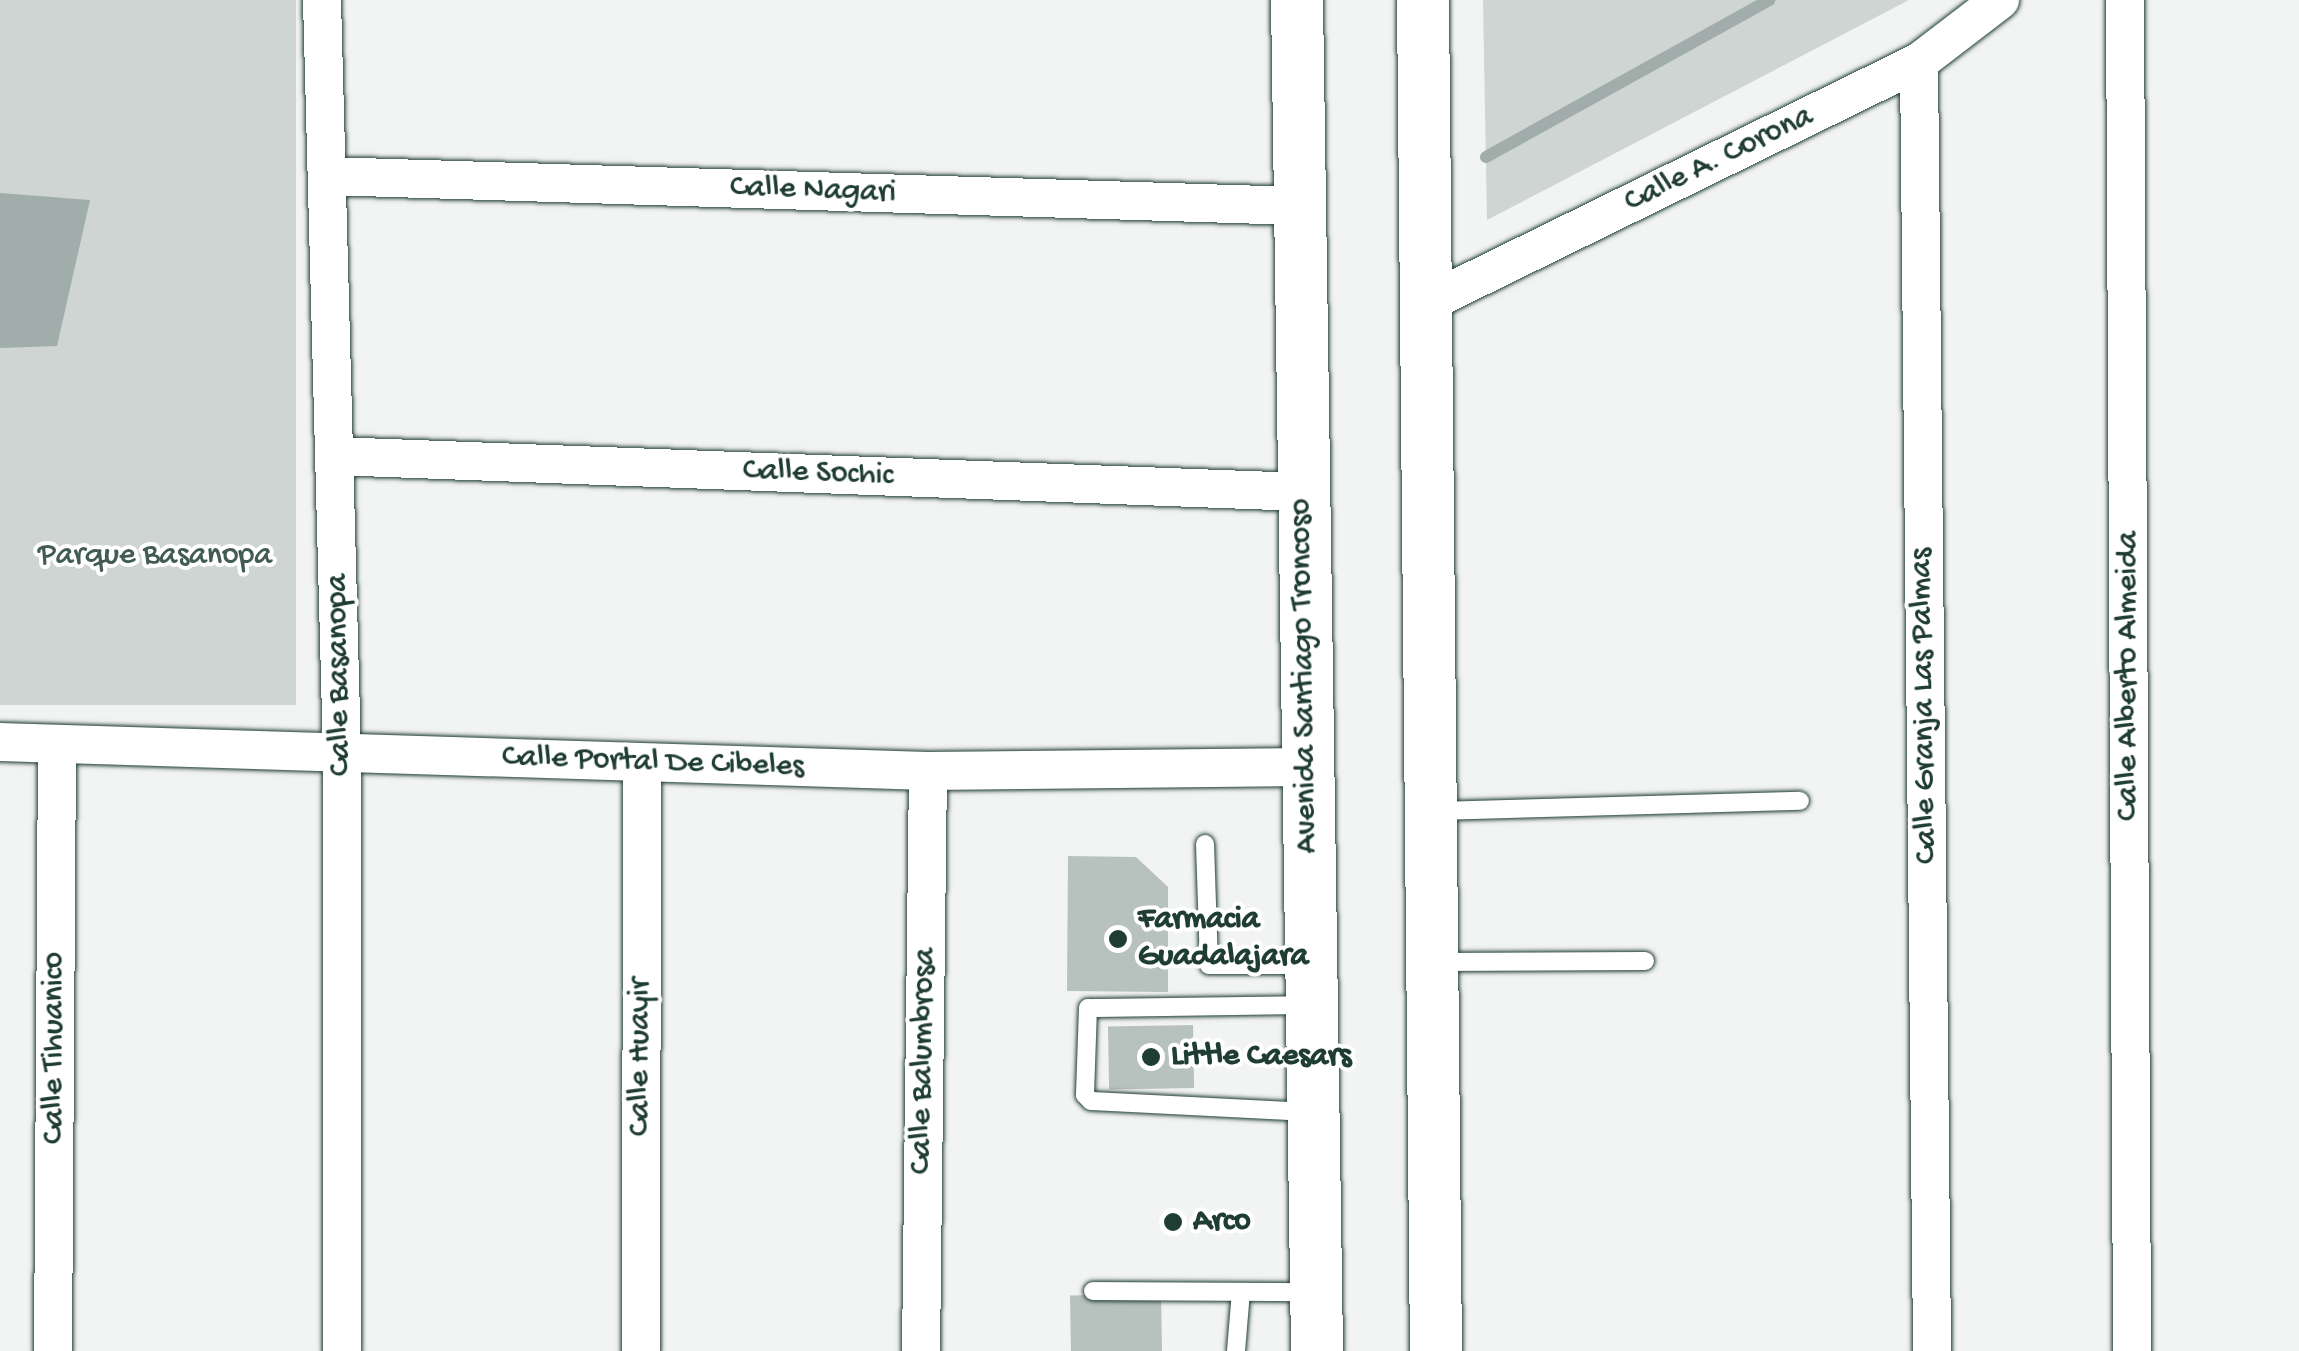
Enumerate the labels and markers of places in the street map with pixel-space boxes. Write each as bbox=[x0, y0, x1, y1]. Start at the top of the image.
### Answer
place label: Farmacia Guadalajara bbox=[1138, 902, 1308, 977]
marker: Farmacia Guadalajara bbox=[1107, 928, 1129, 950]
place label: Little Caesars bbox=[1171, 1038, 1351, 1076]
marker: Little Caesars bbox=[1140, 1046, 1162, 1068]
place label: Arco bbox=[1193, 1203, 1251, 1241]
marker: Arco bbox=[1162, 1211, 1184, 1233]

